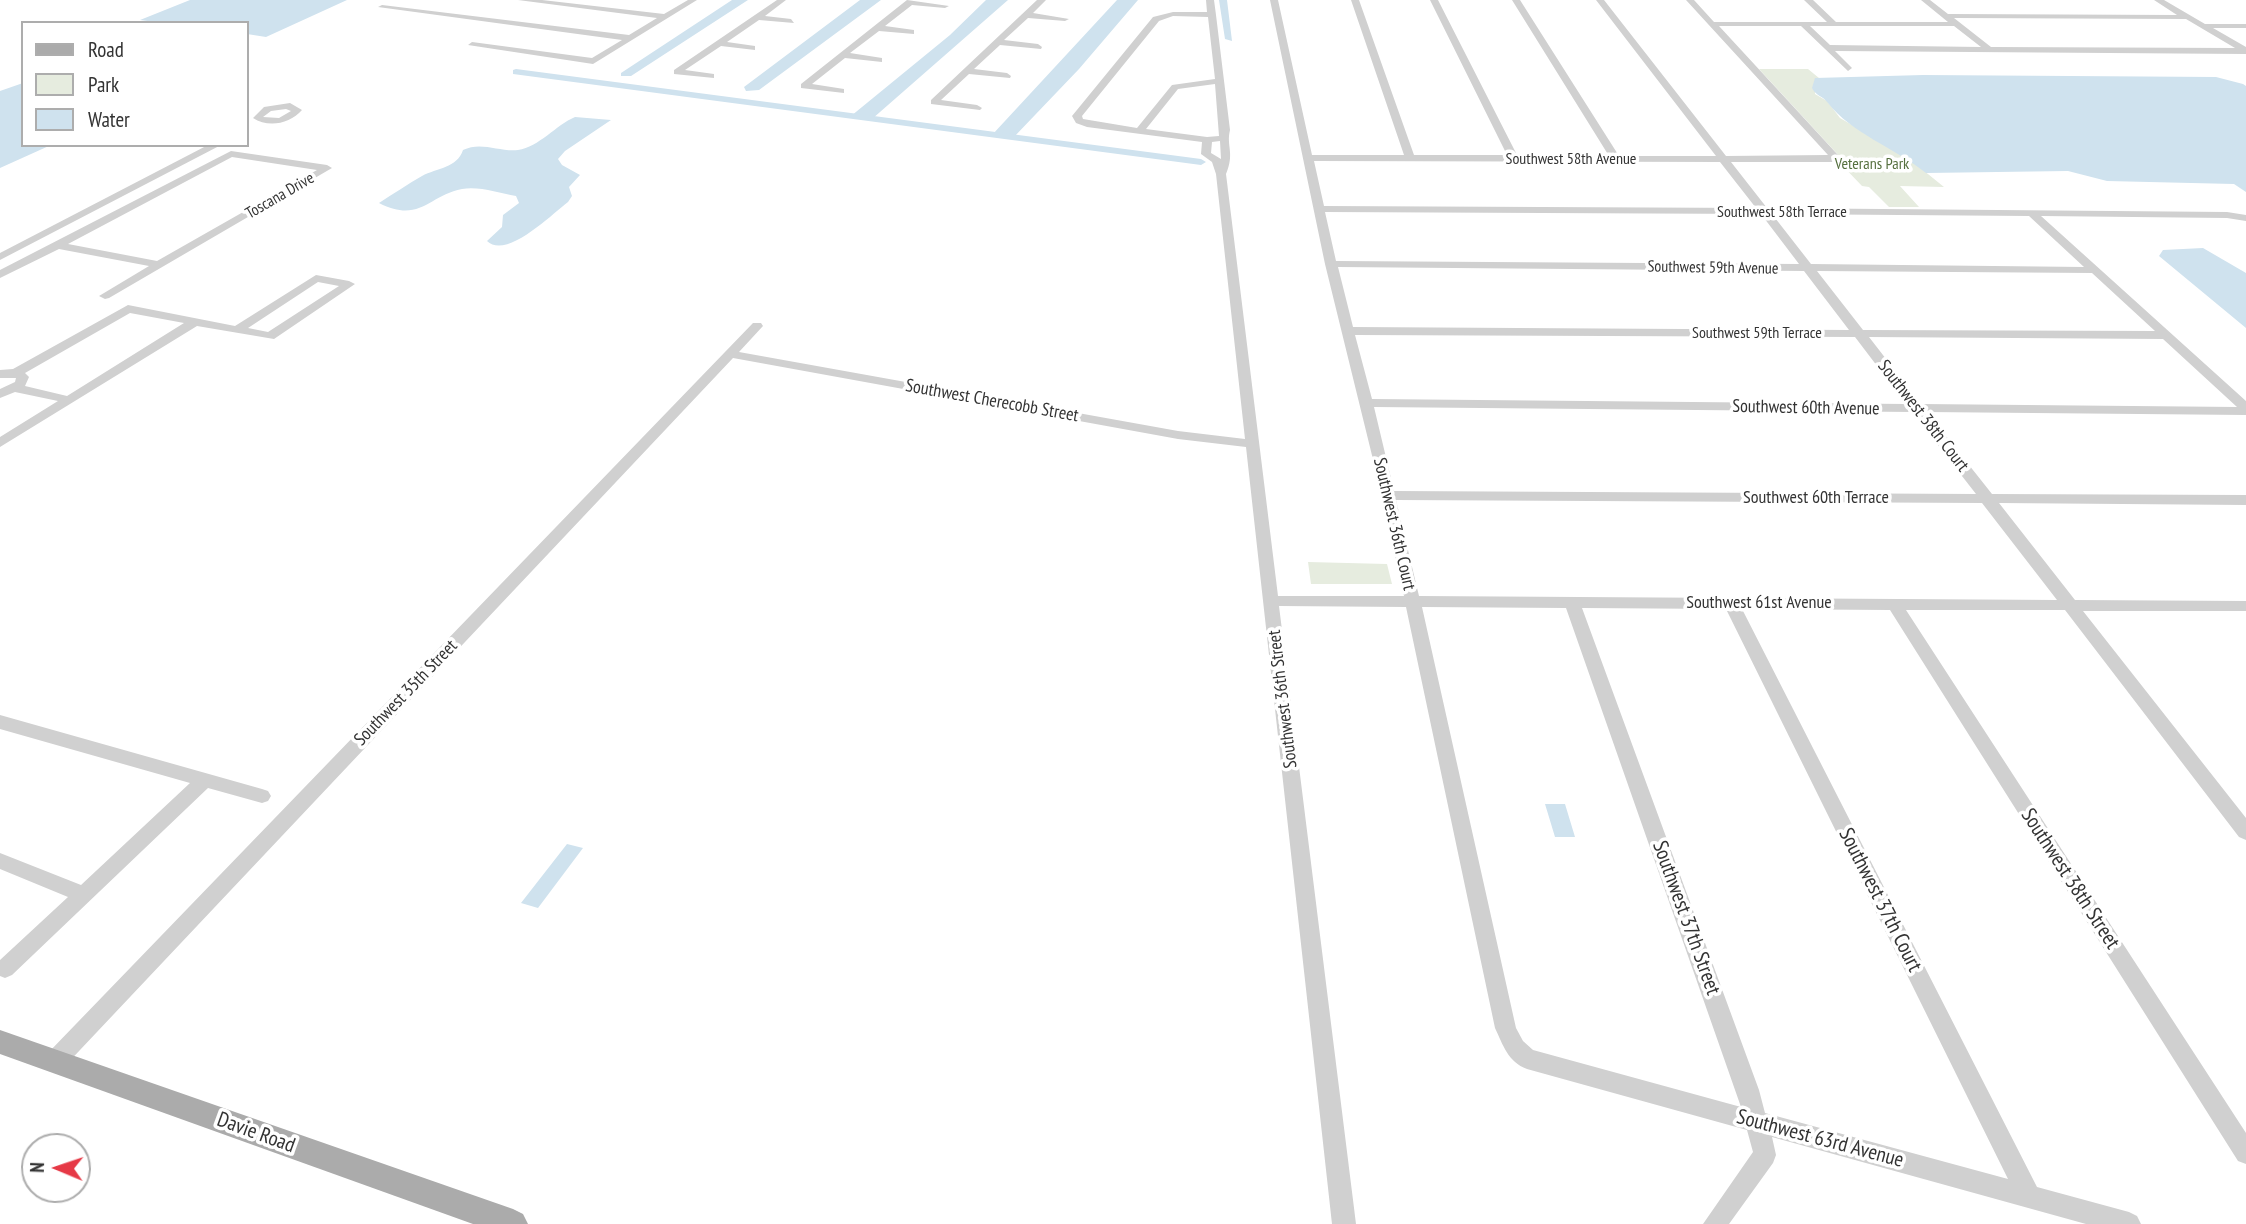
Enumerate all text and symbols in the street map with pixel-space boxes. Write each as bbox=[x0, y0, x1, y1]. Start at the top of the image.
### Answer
legend bbox=[21, 21, 248, 147]
text: Road bbox=[88, 36, 124, 63]
text: Park bbox=[88, 71, 119, 98]
text: Water bbox=[88, 106, 130, 133]
street label: Southwest 58th Avenue bbox=[1506, 149, 1636, 169]
park label: Veterans Park bbox=[1835, 154, 1909, 174]
street label: Toscana Drive bbox=[242, 169, 318, 223]
street label: Southwest 58th Terrace bbox=[1717, 202, 1847, 222]
street label: Southwest 59th Avenue bbox=[1647, 257, 1779, 279]
street label: Southwest 59th Terrace bbox=[1692, 323, 1822, 343]
street label: Southwest 38th Court bbox=[1873, 356, 1973, 476]
street label: Southwest Cherecobb Street bbox=[904, 375, 1080, 427]
street label: Southwest 60th Avenue bbox=[1732, 396, 1880, 420]
street label: Southwest 36th Court bbox=[1368, 456, 1420, 592]
street label: Southwest 60th Terrace bbox=[1743, 487, 1889, 509]
street label: Southwest 61st Avenue bbox=[1686, 592, 1832, 614]
street label: Southwest 36th Street bbox=[1264, 629, 1302, 769]
street label: Southwest 35th Street bbox=[350, 635, 462, 751]
street label: Southwest 38th Street bbox=[2015, 804, 2125, 954]
street label: Southwest 37th Court bbox=[1833, 824, 1927, 976]
street label: Southwest 37th Street bbox=[1646, 838, 1726, 998]
street label: Southwest 63rd Avenue bbox=[1734, 1105, 1906, 1173]
street label: Davie Road bbox=[214, 1107, 298, 1159]
north arrow bbox=[21, 1133, 91, 1203]
text: N bbox=[25, 1162, 49, 1173]

